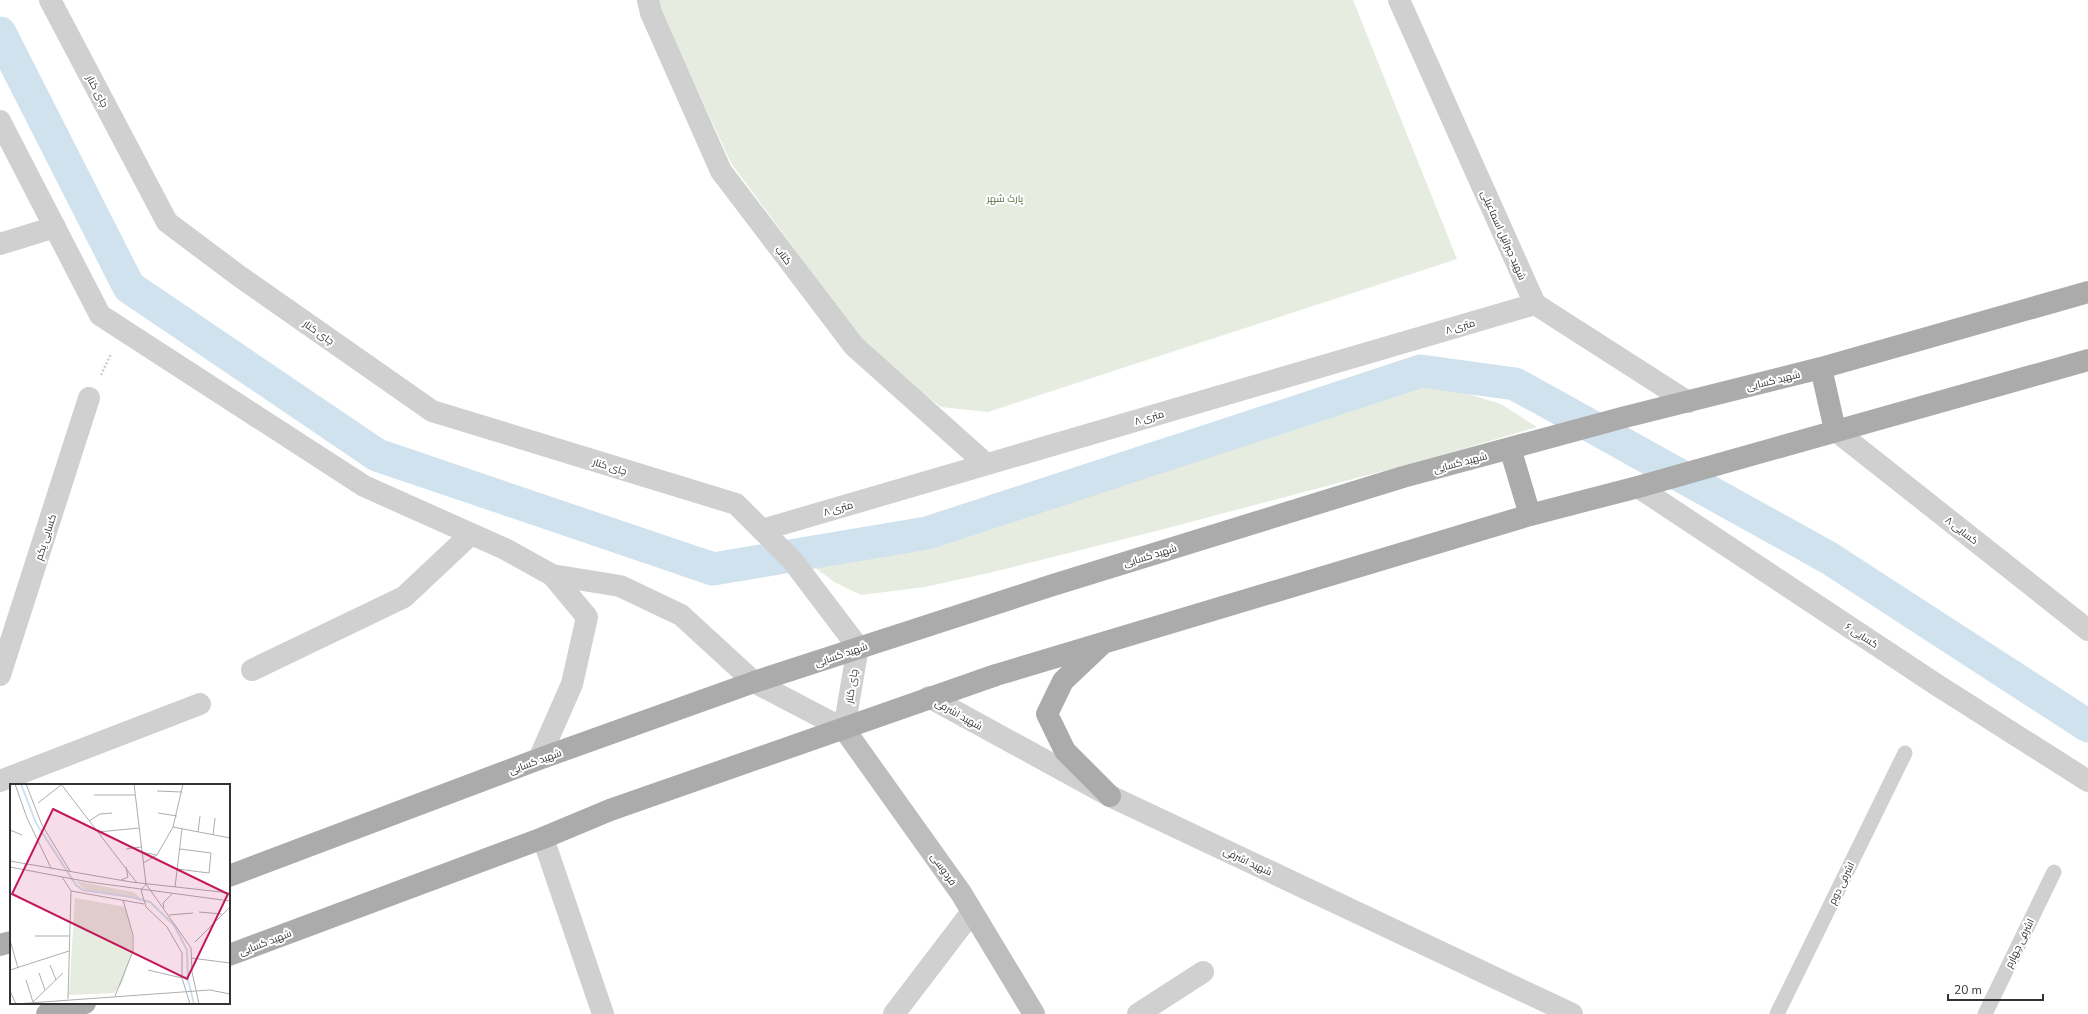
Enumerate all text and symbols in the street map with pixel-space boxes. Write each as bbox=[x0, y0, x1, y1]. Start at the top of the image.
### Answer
street label: چای کنار bbox=[82, 72, 111, 110]
street label: شهید جبرائیل اسماعیلی bbox=[1477, 188, 1529, 282]
park label: پارک شهر bbox=[986, 192, 1024, 206]
street label: کتاب bbox=[772, 243, 795, 268]
street label: ۸ متری bbox=[1444, 316, 1477, 338]
street label: چای کنار bbox=[299, 317, 337, 349]
street label: شهید کسایی bbox=[1745, 368, 1802, 394]
street label: ۸ متری bbox=[1133, 407, 1166, 429]
street label: شهید کسایی bbox=[1432, 449, 1489, 477]
street label: چای کنار bbox=[590, 455, 628, 479]
street label: ۸ متری bbox=[822, 498, 855, 520]
street label: کسایی یکم bbox=[32, 512, 60, 562]
street label: ‌کسایی ۸ bbox=[1942, 514, 1981, 548]
street label: شهید کسایی bbox=[1122, 541, 1179, 571]
street label: کسایی ۶ bbox=[1842, 620, 1881, 652]
street label: شهید کسایی bbox=[813, 639, 870, 671]
street label: چای کنار bbox=[842, 668, 862, 705]
street label: شهید اشرفی bbox=[932, 696, 985, 734]
street label: شهید کسایی bbox=[507, 746, 564, 778]
inset map bbox=[10, 784, 230, 1004]
street label: شهید اشرفی bbox=[1221, 844, 1274, 879]
street label: فردوسی bbox=[927, 851, 959, 889]
street label: اشرفی دوم bbox=[1826, 860, 1858, 907]
street label: اشرفی چهارم bbox=[2002, 916, 2038, 970]
street label: شهید کسایی bbox=[237, 927, 294, 959]
scale bar bbox=[1948, 976, 2043, 1002]
text: 20 m bbox=[1954, 982, 1982, 998]

